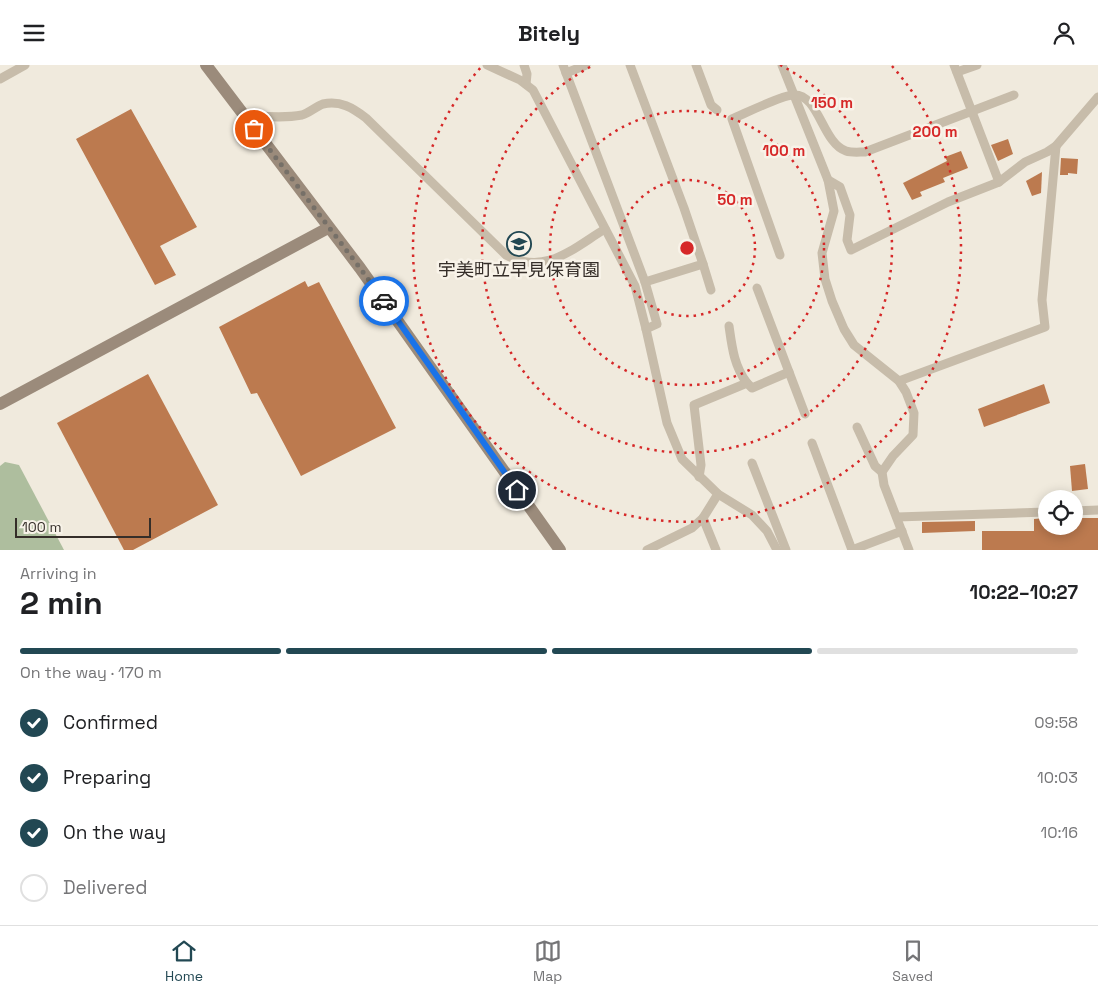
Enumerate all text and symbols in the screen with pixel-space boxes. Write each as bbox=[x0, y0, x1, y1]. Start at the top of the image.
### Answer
icon: menu bbox=[20, 19, 48, 47]
text: Bitely bbox=[518, 19, 580, 47]
icon: person bbox=[1050, 19, 1078, 47]
text: 150 m bbox=[811, 93, 853, 112]
pin bbox=[233, 108, 275, 150]
icon: bag bbox=[240, 115, 268, 143]
text: 200 m bbox=[913, 122, 957, 141]
text: 100 m bbox=[763, 141, 805, 160]
text: 50 m bbox=[717, 190, 753, 209]
school or university icon: 宇美町立早見保育園 bbox=[506, 231, 532, 257]
centre of rings bbox=[678, 239, 696, 257]
place label: 宇美町立早見保育園 bbox=[438, 258, 600, 281]
courier bbox=[359, 276, 409, 326]
icon: car bbox=[370, 287, 398, 315]
pin bbox=[496, 469, 538, 511]
icon: home bbox=[503, 476, 531, 504]
map controls bbox=[1038, 490, 1083, 535]
button: locate bbox=[1038, 490, 1083, 535]
scale bar bbox=[15, 515, 151, 538]
text: 100 m bbox=[22, 518, 61, 536]
text: Arriving in bbox=[20, 563, 97, 584]
text: 10:22–10:27 bbox=[970, 580, 1078, 605]
text: 2 min bbox=[20, 583, 103, 623]
text: On the way · 170 m bbox=[20, 662, 162, 683]
icon: check bbox=[20, 709, 48, 737]
text: Confirmed bbox=[63, 710, 158, 735]
text: 09:58 bbox=[1034, 712, 1078, 733]
icon: check bbox=[20, 764, 48, 792]
text: Preparing bbox=[63, 765, 151, 790]
text: 10:03 bbox=[1037, 767, 1078, 788]
icon: check bbox=[20, 819, 48, 847]
text: On the way bbox=[63, 820, 166, 845]
text: 10:16 bbox=[1041, 822, 1078, 843]
text: Delivered bbox=[63, 875, 148, 900]
tab: Home bbox=[165, 937, 203, 985]
tab: Map bbox=[533, 937, 562, 985]
tab: Saved bbox=[892, 937, 933, 985]

